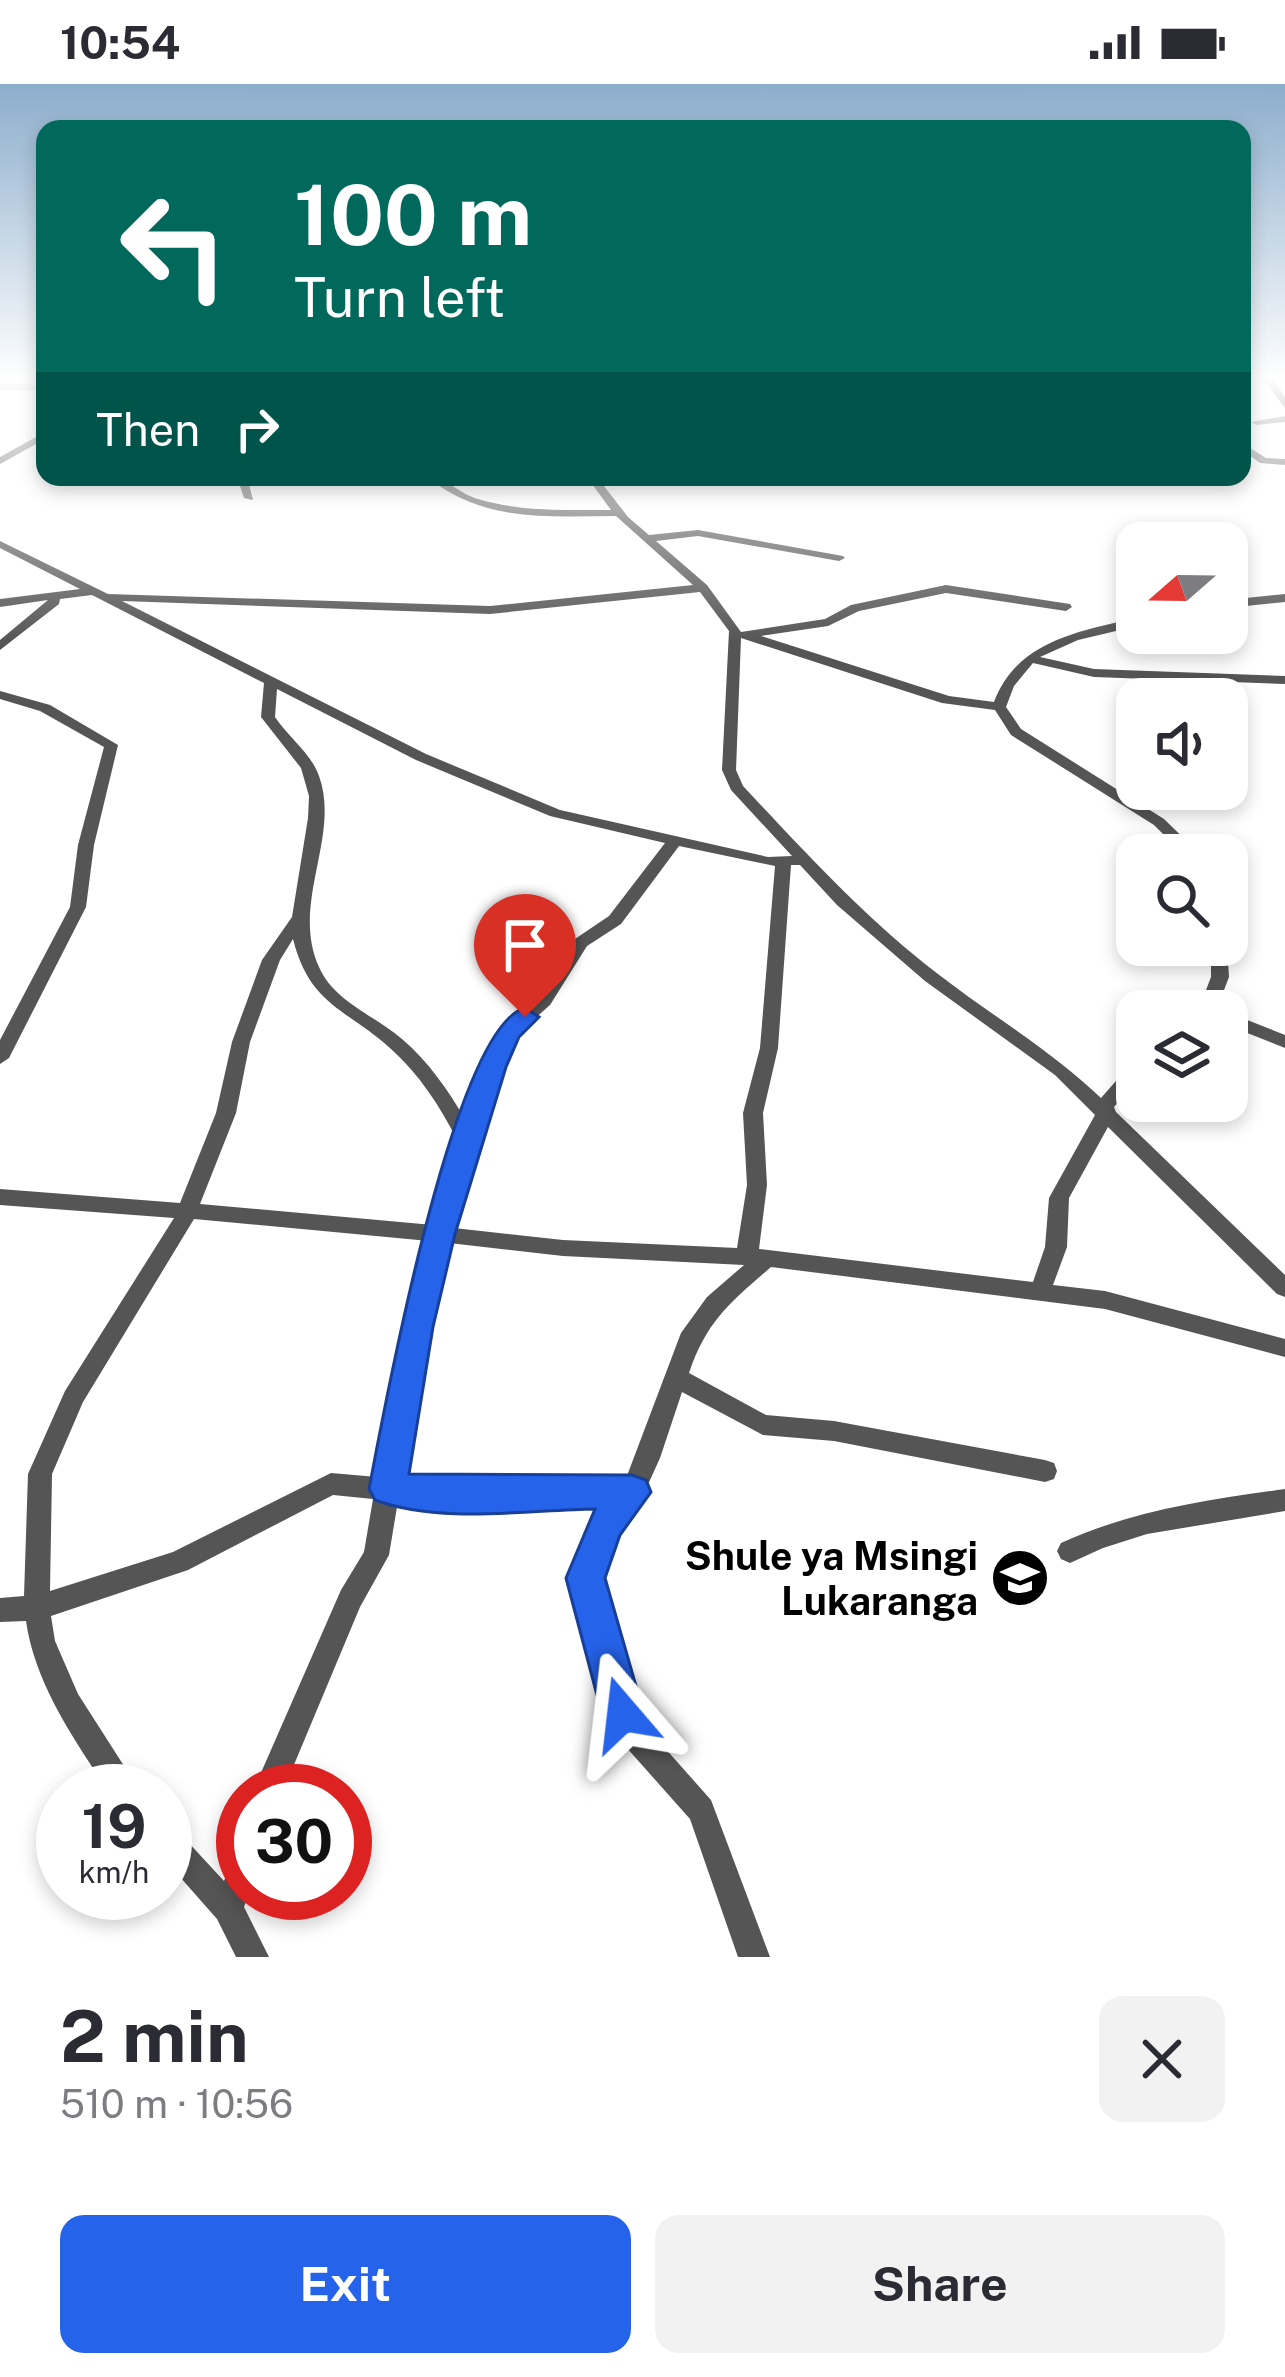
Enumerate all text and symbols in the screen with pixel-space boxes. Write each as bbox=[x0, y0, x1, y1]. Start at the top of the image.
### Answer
text: 10:54 bbox=[60, 16, 180, 69]
text: 100 m bbox=[294, 165, 532, 264]
icon: left bbox=[96, 168, 252, 324]
text: Turn left bbox=[294, 266, 505, 329]
icon: right bbox=[224, 396, 290, 462]
text: Then bbox=[96, 403, 200, 456]
north arrow bbox=[1116, 522, 1248, 654]
map controls bbox=[1116, 522, 1248, 1122]
button: sound bbox=[1116, 678, 1248, 810]
button: search bbox=[1116, 834, 1248, 966]
pin bbox=[474, 894, 576, 1017]
icon: arrive bbox=[492, 912, 558, 978]
button: layers bbox=[1116, 990, 1248, 1122]
place label: Shule ya Msingi Lukaranga bbox=[685, 1533, 978, 1624]
school or university icon: Shule ya Msingi Lukaranga bbox=[989, 1547, 1051, 1609]
position arrow bbox=[560, 1651, 686, 1777]
speed limit sign: 30 bbox=[216, 1764, 372, 1920]
text: 19 bbox=[81, 1791, 147, 1862]
text: km/h bbox=[79, 1854, 149, 1890]
text: 2 min bbox=[60, 1994, 249, 2078]
button: close bbox=[1099, 1996, 1225, 2122]
text: 510 m · 10:56 bbox=[60, 2081, 293, 2127]
button: Exit bbox=[60, 2215, 631, 2353]
button: Share bbox=[655, 2215, 1225, 2353]

